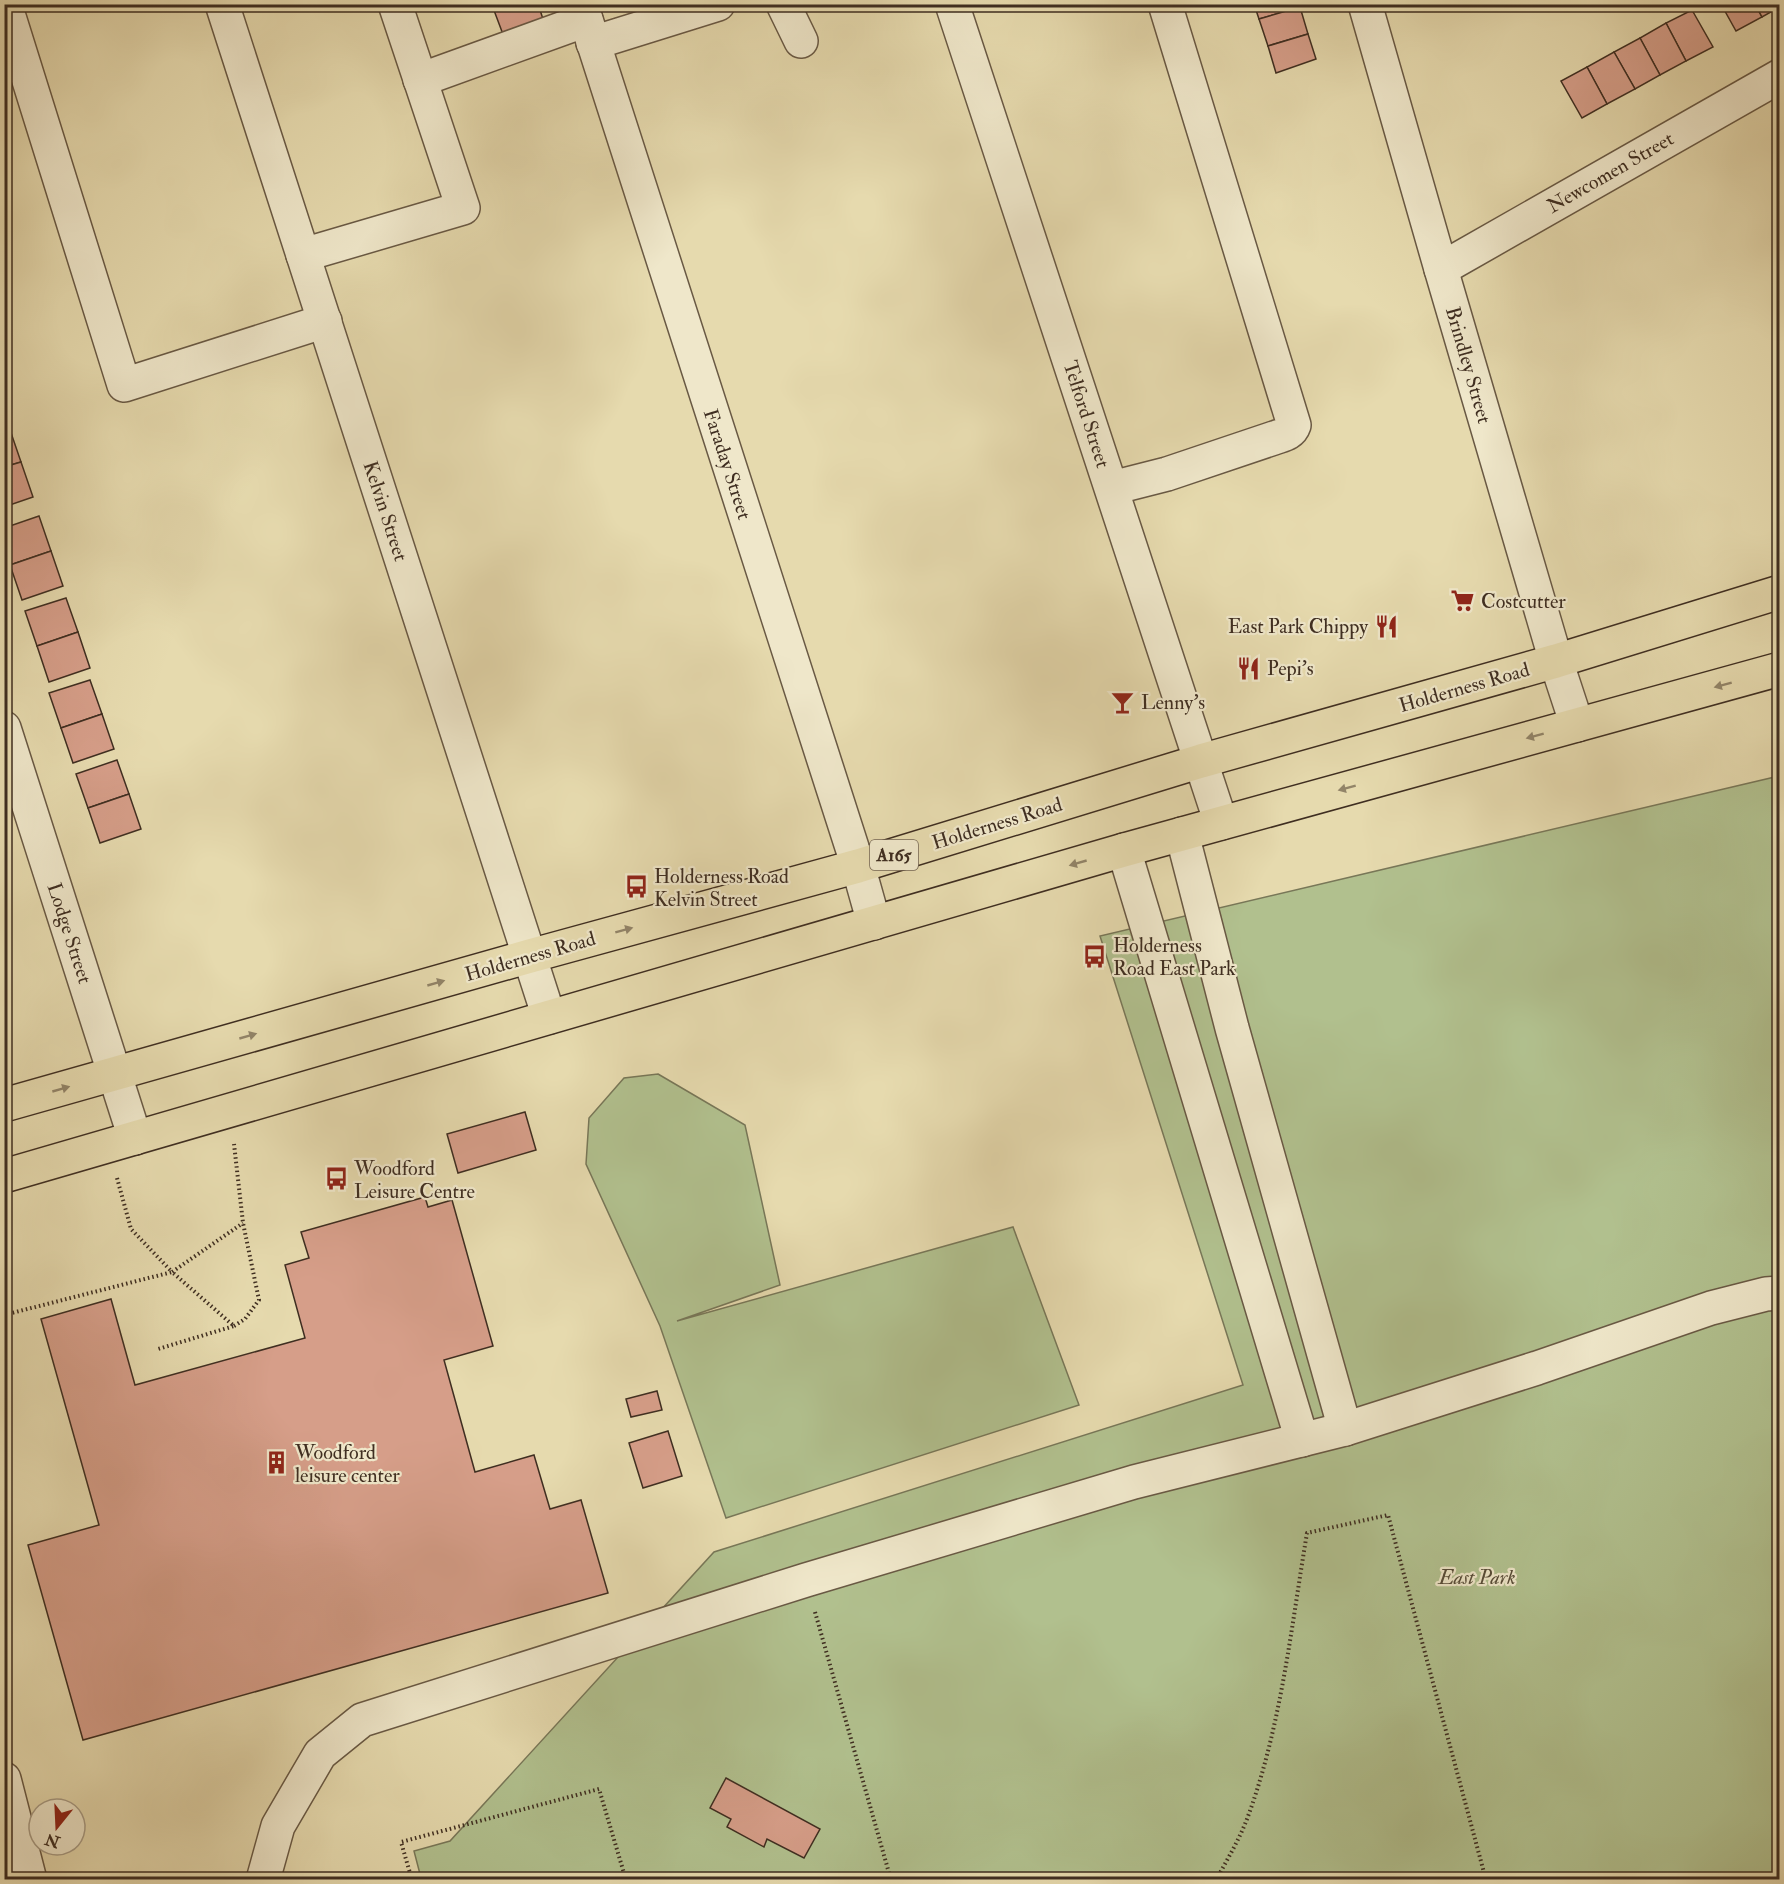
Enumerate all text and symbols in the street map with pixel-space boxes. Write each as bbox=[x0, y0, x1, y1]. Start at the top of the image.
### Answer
street label: Newcomen Street bbox=[1542, 126, 1679, 219]
street label: Brindley Street bbox=[1440, 304, 1497, 427]
street label: Telford Street bbox=[1057, 357, 1116, 471]
street label: Faraday Street bbox=[698, 406, 757, 523]
street label: Kelvin Street bbox=[358, 458, 414, 565]
supermarket icon: Costcutter bbox=[1450, 588, 1476, 614]
place label: Costcutter bbox=[1481, 589, 1566, 614]
restaurant icon: East Park Chippy bbox=[1373, 613, 1399, 639]
place label: East Park Chippy bbox=[1228, 614, 1369, 640]
restaurant icon: Pepi's bbox=[1236, 655, 1262, 681]
place label: Pepi's bbox=[1267, 656, 1314, 682]
street label: Holderness Road bbox=[1396, 657, 1532, 718]
one-way arrow bbox=[1714, 681, 1732, 690]
bar icon: Lenny's bbox=[1110, 689, 1136, 715]
place label: Lenny's bbox=[1141, 690, 1205, 715]
one-way arrow bbox=[1526, 732, 1544, 742]
one-way arrow bbox=[1338, 783, 1356, 793]
street label: Holderness Road bbox=[929, 792, 1065, 855]
road number: A165 bbox=[870, 840, 918, 870]
one-way arrow bbox=[1069, 859, 1087, 868]
place label: Holderness Road Kelvin Street bbox=[654, 864, 789, 912]
bus stop icon: Holderness Road Kelvin Street bbox=[623, 874, 649, 900]
street label: Lodge Street bbox=[41, 880, 98, 987]
one-way arrow bbox=[615, 925, 633, 934]
street label: Holderness Road bbox=[462, 926, 598, 987]
place label: Holderness Road East Park bbox=[1113, 933, 1236, 981]
bus stop icon: Holderness Road East Park bbox=[1082, 943, 1108, 969]
one-way arrow bbox=[427, 977, 445, 987]
one-way arrow bbox=[239, 1031, 257, 1040]
one-way arrow bbox=[52, 1084, 70, 1093]
place label: Woodford Leisure Centre bbox=[353, 1156, 475, 1204]
bus stop icon: Woodford Leisure Centre bbox=[323, 1166, 349, 1192]
place label: Woodford leisure center bbox=[294, 1440, 400, 1488]
building icon: Woodford leisure center bbox=[264, 1450, 290, 1476]
park label: East Park bbox=[1437, 1565, 1515, 1590]
north arrow bbox=[27, 1797, 87, 1857]
text: N bbox=[42, 1828, 64, 1852]

